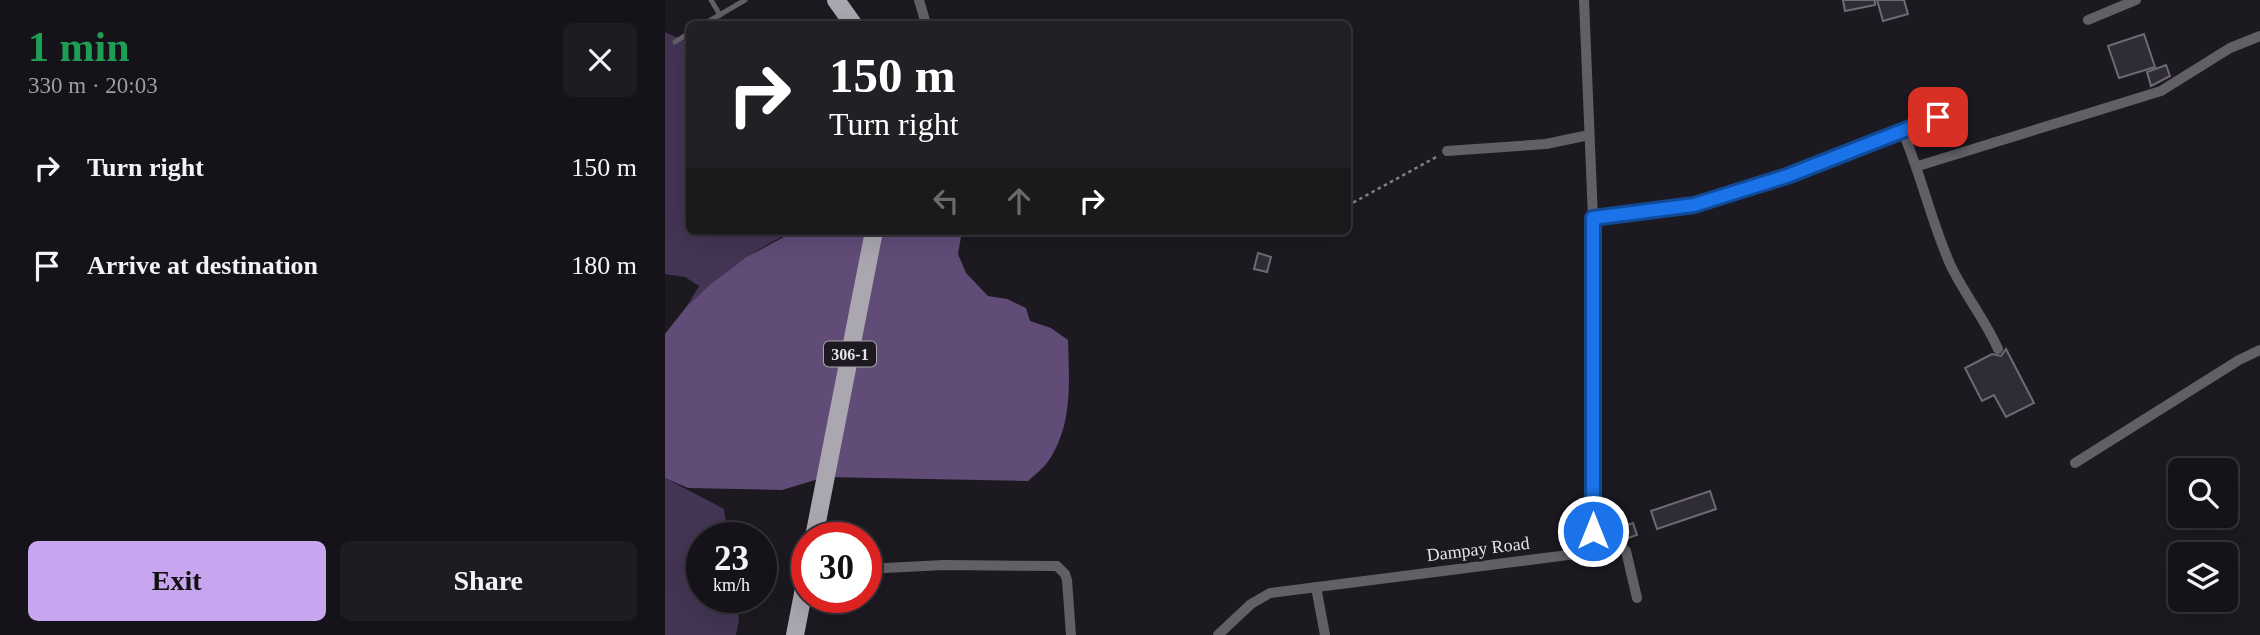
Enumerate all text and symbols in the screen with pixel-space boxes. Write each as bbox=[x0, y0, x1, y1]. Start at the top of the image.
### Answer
button: close bbox=[563, 23, 637, 97]
text: 1 min bbox=[28, 24, 130, 70]
text: 150 m bbox=[829, 48, 956, 103]
icon: right bbox=[714, 49, 805, 140]
text: 330 m · 20:03 bbox=[28, 73, 158, 98]
pin bbox=[1908, 87, 1968, 147]
icon: arrive bbox=[1919, 98, 1957, 136]
text: Turn right bbox=[829, 106, 959, 142]
icon: right bbox=[28, 149, 66, 187]
text: Turn right bbox=[87, 153, 204, 182]
text: 150 m bbox=[571, 153, 637, 182]
icon: left bbox=[927, 182, 965, 220]
icon: ahead bbox=[1000, 182, 1038, 220]
icon: right bbox=[1073, 182, 1111, 220]
icon: arrive bbox=[28, 247, 66, 285]
text: Arrive at destination bbox=[87, 251, 318, 280]
text: 180 m bbox=[571, 251, 637, 280]
road number: 306-1 bbox=[824, 342, 876, 366]
map controls bbox=[2168, 458, 2238, 612]
button: search bbox=[2168, 458, 2238, 528]
position arrow bbox=[1556, 494, 1630, 568]
speed limit sign: 30 bbox=[791, 522, 882, 613]
street label: Dampay Road bbox=[1425, 533, 1531, 565]
text: 23 bbox=[714, 539, 749, 578]
button: Exit bbox=[28, 541, 326, 621]
button: Share bbox=[340, 541, 637, 621]
button: layers bbox=[2168, 542, 2238, 612]
text: km/h bbox=[713, 575, 750, 595]

